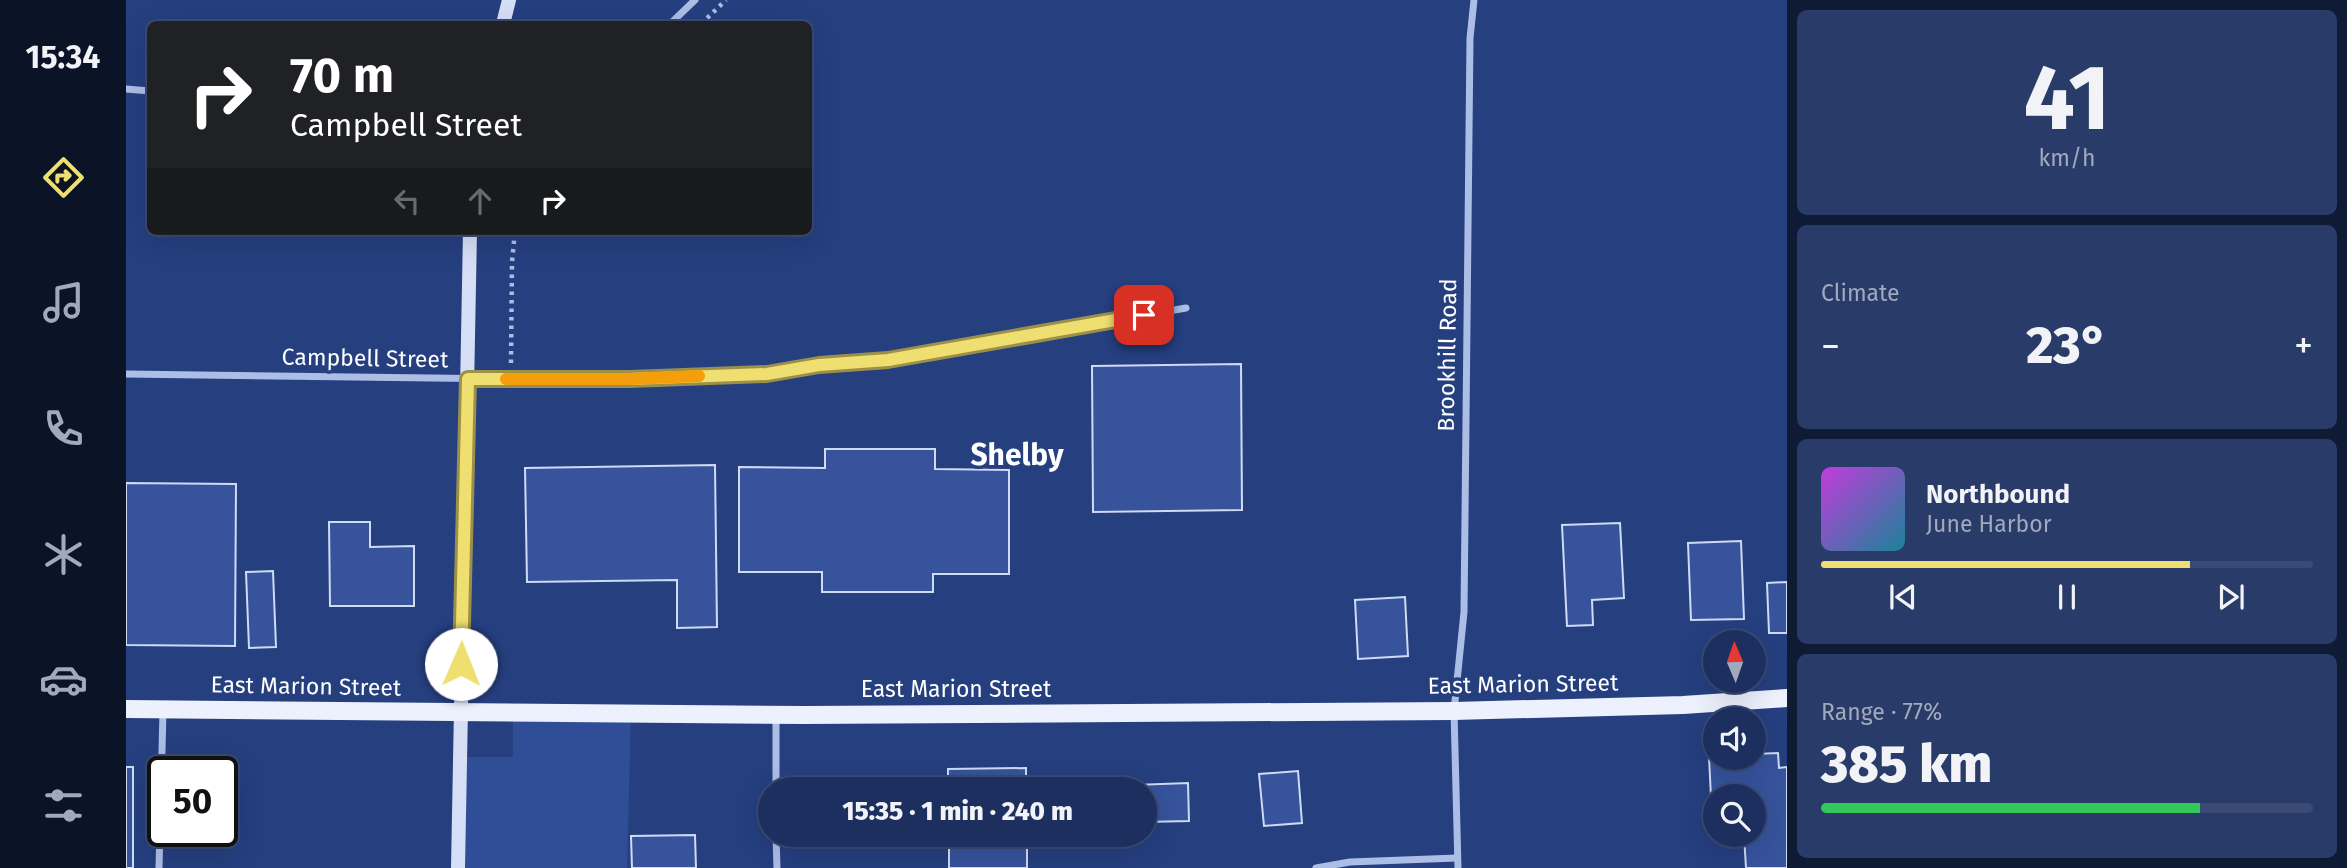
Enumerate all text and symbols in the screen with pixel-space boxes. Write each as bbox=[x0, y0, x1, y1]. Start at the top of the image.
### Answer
text: 15:34 bbox=[26, 38, 100, 76]
text: 41 bbox=[2023, 44, 2111, 153]
text: 70 m bbox=[290, 46, 394, 105]
icon: right bbox=[175, 49, 266, 140]
text: Campbell Street bbox=[290, 106, 522, 144]
text: km/h bbox=[2039, 144, 2095, 172]
icon: directions bbox=[39, 153, 88, 202]
icon: left bbox=[388, 182, 426, 220]
icon: ahead bbox=[461, 182, 499, 220]
icon: right bbox=[534, 182, 572, 220]
icon: music bbox=[39, 278, 88, 327]
street label: Brookhill Road bbox=[1432, 278, 1462, 432]
text: Climate bbox=[1821, 279, 1900, 307]
pin bbox=[1114, 285, 1174, 345]
icon: arrive bbox=[1125, 296, 1163, 334]
text: 23° bbox=[2026, 314, 2108, 377]
text: − bbox=[1821, 323, 1840, 369]
text: + bbox=[2294, 323, 2313, 369]
street label: Campbell Street bbox=[281, 343, 449, 373]
icon: phone bbox=[39, 404, 88, 453]
district label: Shelby bbox=[970, 437, 1064, 473]
text: Northbound bbox=[1926, 479, 2070, 510]
text: June Harbor bbox=[1926, 510, 2052, 538]
icon: climate bbox=[39, 530, 88, 579]
icon: previous bbox=[1884, 578, 1922, 616]
icon: pause bbox=[2048, 578, 2086, 616]
icon: next bbox=[2212, 578, 2250, 616]
position arrow bbox=[424, 627, 498, 701]
north arrow bbox=[1703, 630, 1766, 693]
map controls bbox=[1703, 630, 1766, 847]
icon: car bbox=[39, 655, 88, 704]
street label: East Marion Street bbox=[1427, 668, 1619, 700]
street label: East Marion Street bbox=[210, 670, 402, 702]
street label: East Marion Street bbox=[861, 675, 1052, 703]
text: Range · 77% bbox=[1821, 698, 1942, 726]
button: sound bbox=[1703, 707, 1766, 770]
text: 385 km bbox=[1821, 733, 1992, 796]
speed limit sign: 50 bbox=[147, 756, 238, 847]
icon: filters bbox=[39, 781, 88, 830]
button: search bbox=[1703, 784, 1766, 847]
text: 15:35 · 1 min · 240 m bbox=[842, 796, 1073, 827]

